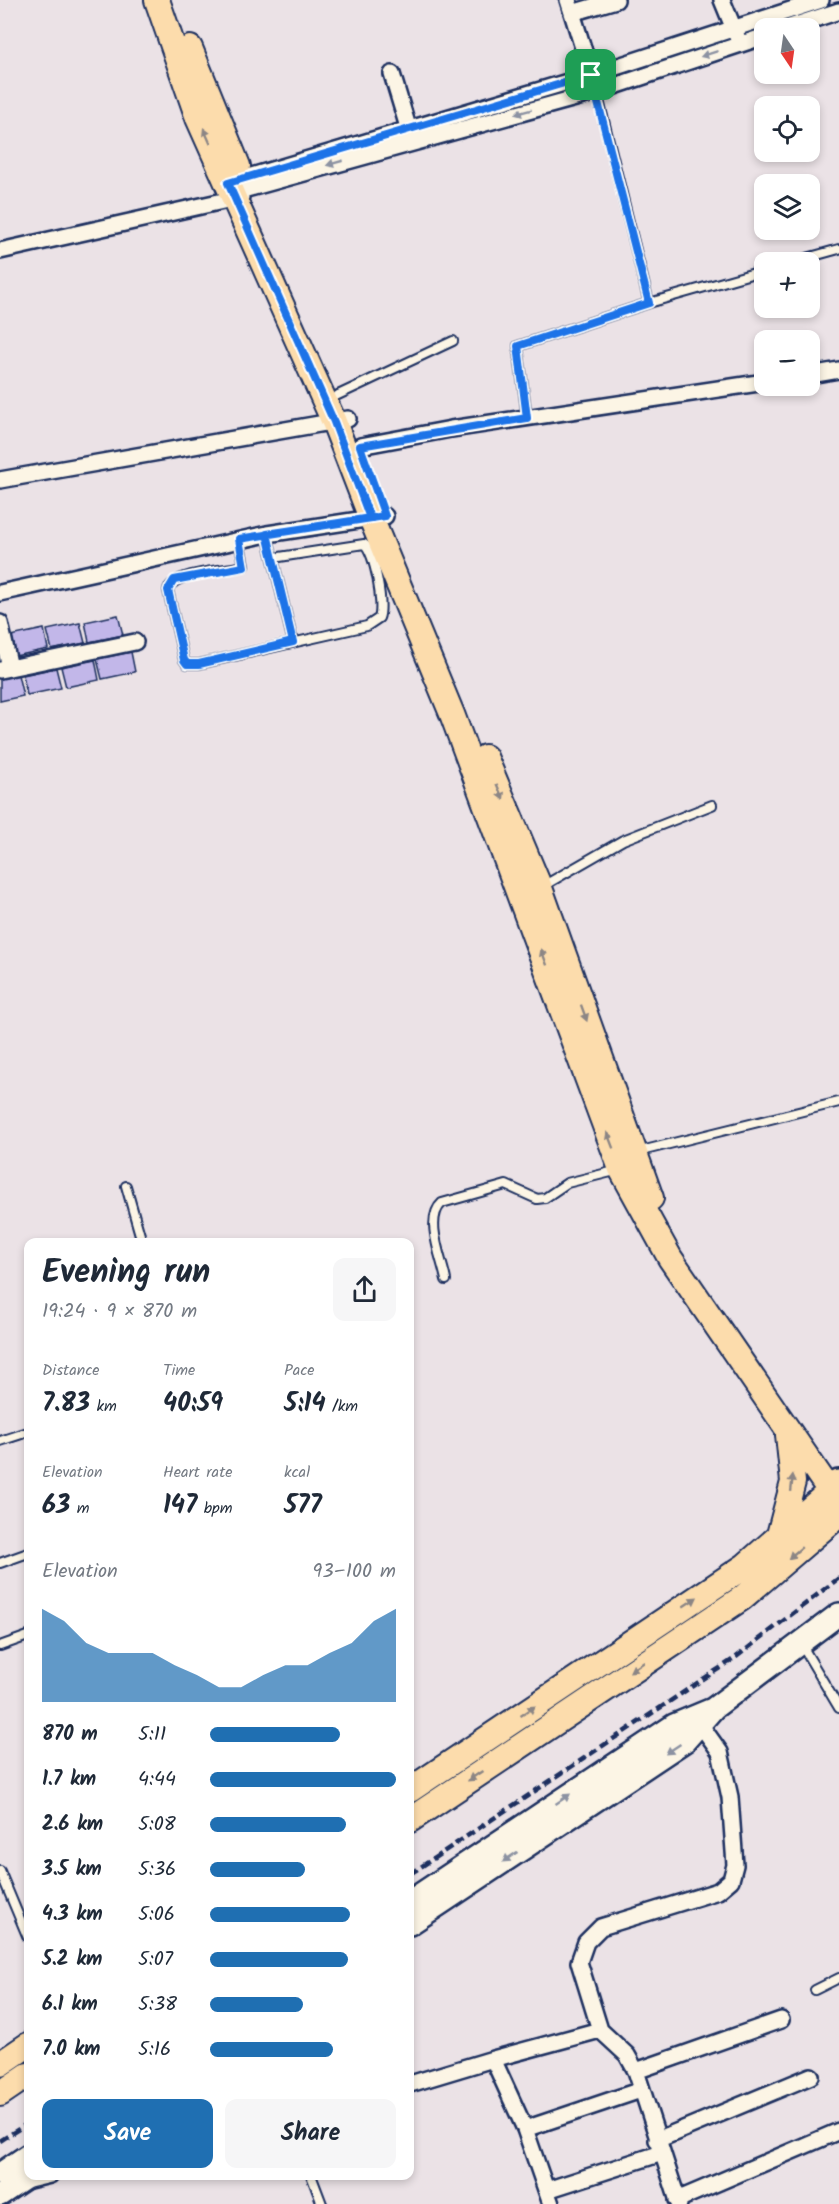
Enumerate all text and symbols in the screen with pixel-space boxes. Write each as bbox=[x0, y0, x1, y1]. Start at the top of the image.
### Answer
north arrow bbox=[754, 18, 820, 84]
map controls bbox=[754, 18, 820, 396]
pin bbox=[565, 49, 616, 100]
one-way arrow bbox=[700, 50, 718, 59]
icon: arrive bbox=[574, 58, 607, 91]
button: locate bbox=[754, 96, 820, 162]
one-way arrow bbox=[514, 108, 532, 117]
one-way arrow bbox=[202, 127, 211, 144]
one-way arrow bbox=[326, 159, 344, 169]
button: layers bbox=[754, 174, 820, 240]
button: + bbox=[754, 252, 820, 318]
button: − bbox=[754, 330, 820, 396]
one-way arrow bbox=[496, 783, 505, 801]
one-way arrow bbox=[538, 948, 548, 966]
one-way arrow bbox=[579, 1004, 589, 1022]
one-way arrow bbox=[604, 1131, 614, 1149]
text: Evening run bbox=[42, 1247, 210, 1300]
button: share bbox=[333, 1258, 396, 1321]
text: 19:24 · 9 × 870 m bbox=[42, 1296, 197, 1328]
text: Distance bbox=[42, 1358, 100, 1383]
text: Time bbox=[163, 1358, 195, 1383]
text: Pace bbox=[284, 1358, 315, 1383]
text: 7.83 bbox=[42, 1383, 90, 1425]
text: 40:59 bbox=[163, 1383, 223, 1425]
text: 5:14 bbox=[284, 1383, 326, 1425]
text: km bbox=[90, 1394, 117, 1419]
text: /km bbox=[326, 1394, 358, 1419]
text: Elevation bbox=[42, 1460, 103, 1485]
text: Heart rate bbox=[163, 1460, 233, 1485]
text: kcal bbox=[284, 1460, 310, 1485]
one-way arrow bbox=[787, 1474, 797, 1493]
text: 63 bbox=[42, 1485, 70, 1527]
text: 147 bbox=[163, 1485, 197, 1527]
text: 577 bbox=[284, 1485, 322, 1527]
text: m bbox=[70, 1496, 89, 1521]
text: bpm bbox=[197, 1496, 233, 1521]
one-way arrow bbox=[788, 1546, 803, 1559]
text: Elevation bbox=[42, 1556, 118, 1588]
text: 93–100 m bbox=[312, 1556, 396, 1588]
one-way arrow bbox=[682, 1597, 698, 1608]
one-way arrow bbox=[629, 1661, 645, 1672]
one-way arrow bbox=[520, 1706, 536, 1717]
text: 870 m bbox=[42, 1719, 98, 1751]
text: 5:11 bbox=[138, 1719, 166, 1751]
one-way arrow bbox=[665, 1743, 681, 1754]
text: 1.7 km bbox=[42, 1764, 96, 1796]
text: 4:44 bbox=[138, 1764, 176, 1796]
one-way arrow bbox=[467, 1770, 483, 1781]
one-way arrow bbox=[555, 1793, 571, 1804]
text: 2.6 km bbox=[42, 1809, 103, 1841]
text: 5:08 bbox=[138, 1809, 176, 1841]
one-way arrow bbox=[503, 1851, 519, 1863]
text: 3.5 km bbox=[42, 1854, 102, 1886]
text: 5:36 bbox=[138, 1854, 176, 1886]
text: 4.3 km bbox=[42, 1899, 103, 1931]
text: 5:06 bbox=[138, 1899, 175, 1931]
text: 5.2 km bbox=[42, 1944, 102, 1976]
text: 5:07 bbox=[138, 1944, 173, 1976]
text: 6.1 km bbox=[42, 1989, 98, 2021]
text: 5:38 bbox=[138, 1989, 177, 2021]
text: 7.0 km bbox=[42, 2034, 100, 2066]
text: 5:16 bbox=[138, 2034, 171, 2066]
button: Save bbox=[42, 2099, 213, 2168]
button: Share bbox=[225, 2099, 396, 2168]

